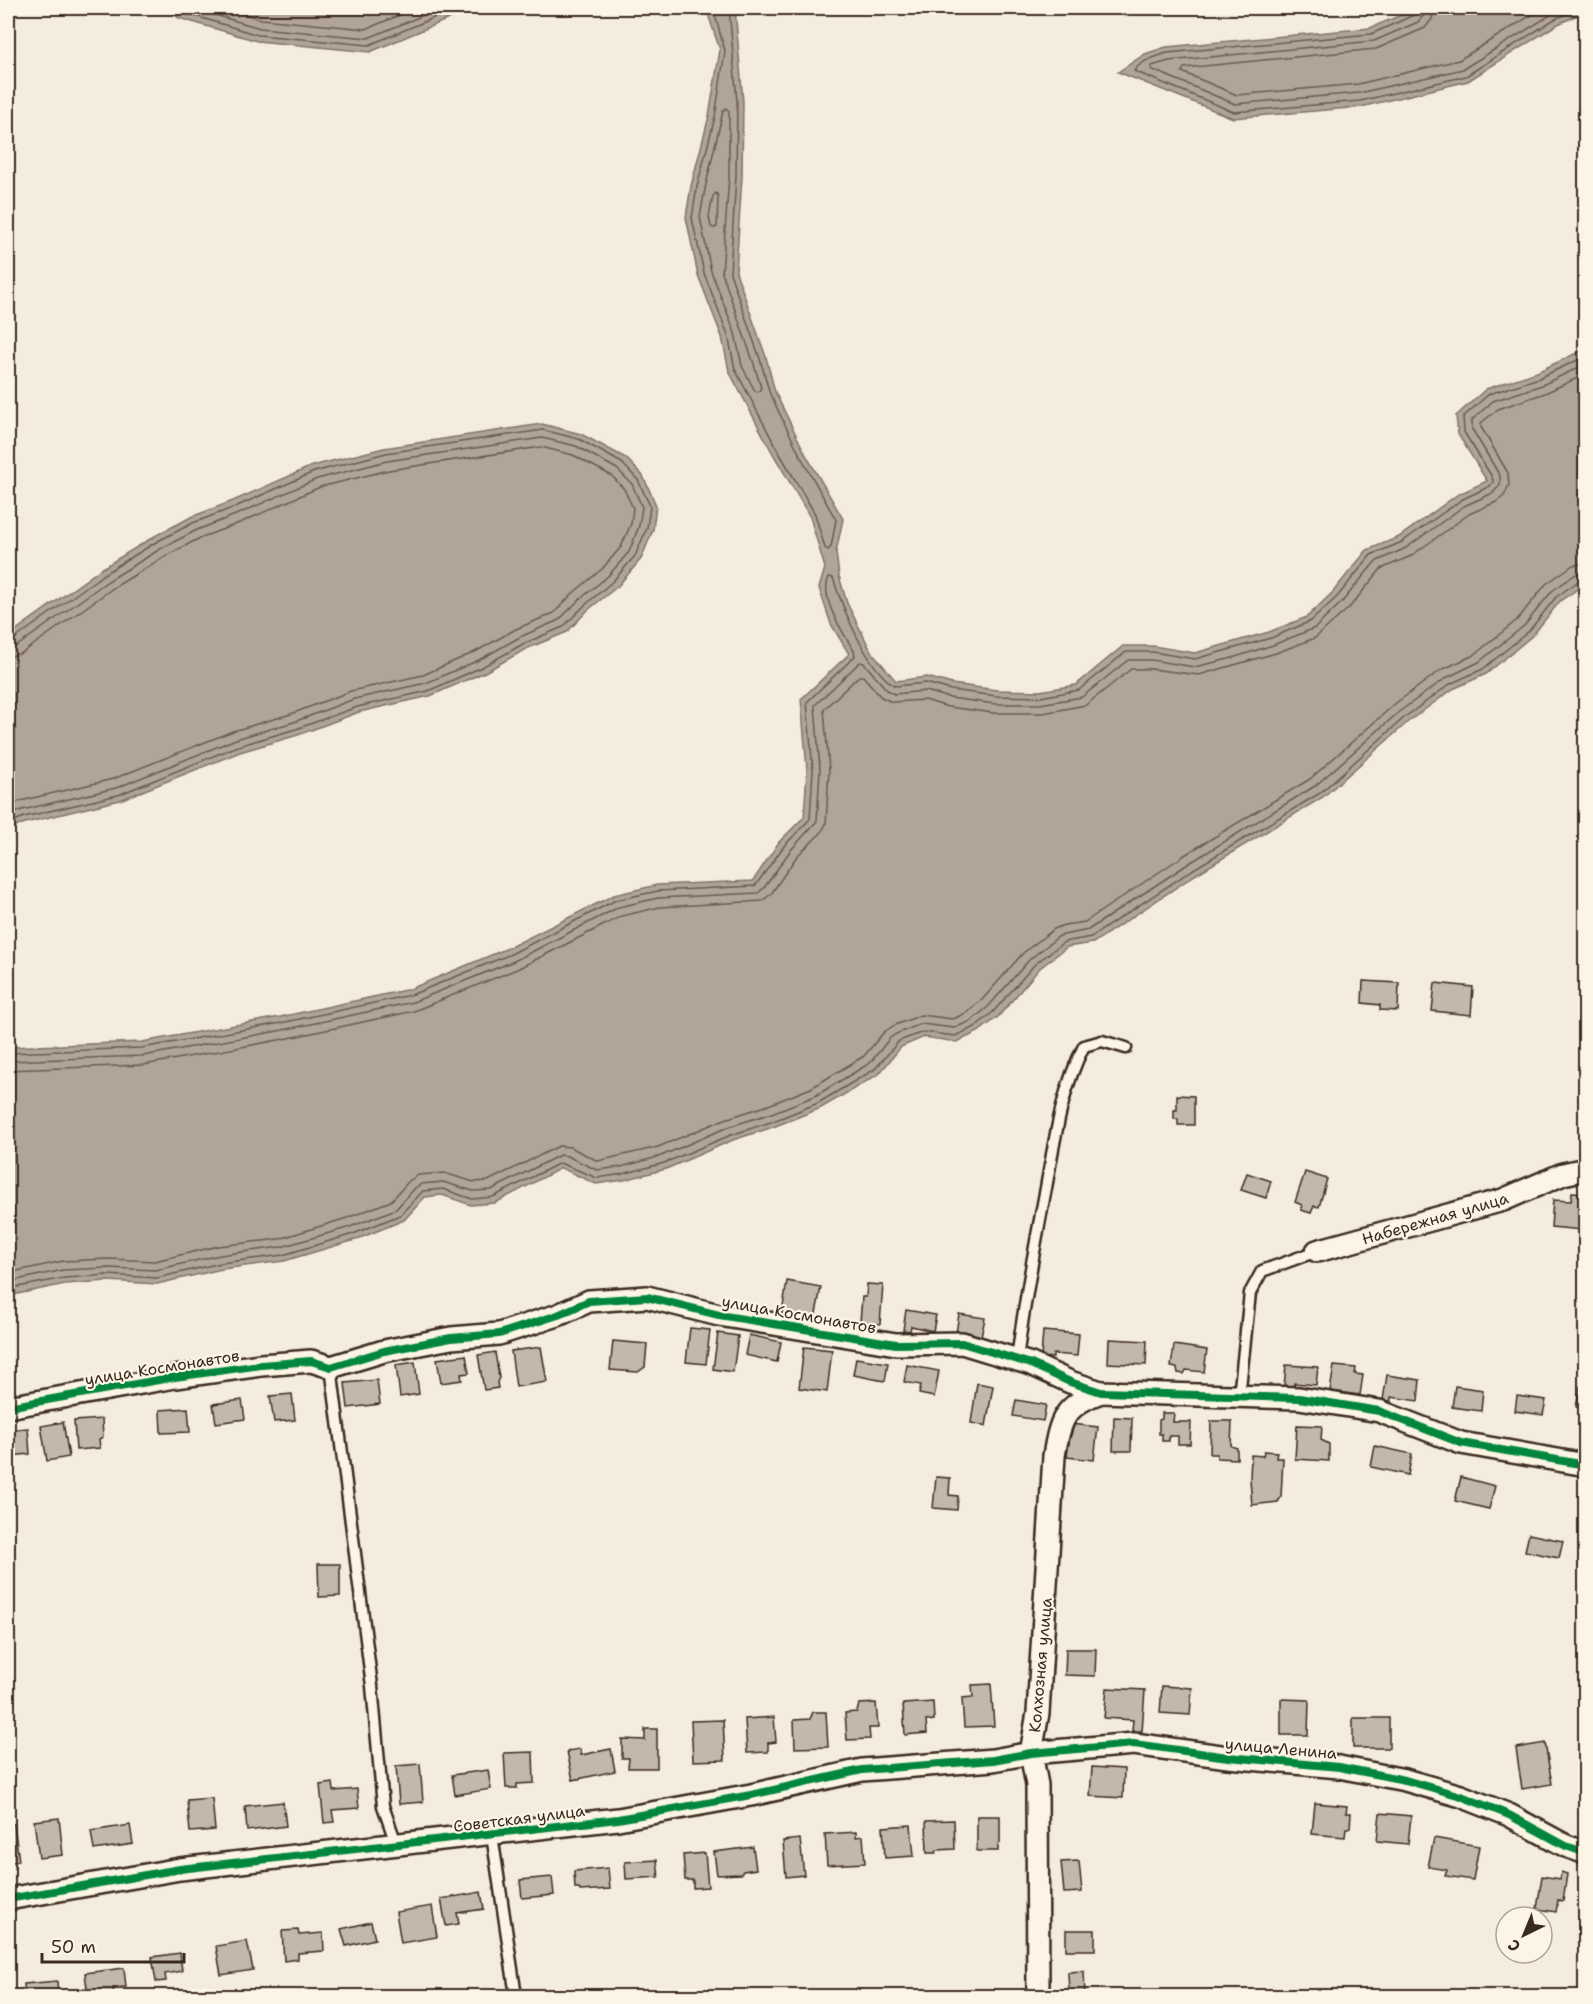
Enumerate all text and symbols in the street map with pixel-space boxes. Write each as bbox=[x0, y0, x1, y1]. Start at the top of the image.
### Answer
street label: Набережная улица bbox=[1359, 1187, 1511, 1249]
street label: улица Космонавтов bbox=[720, 1291, 878, 1338]
street label: улица Космонавтов bbox=[83, 1345, 241, 1390]
street label: Колхозная улица bbox=[1024, 1597, 1057, 1734]
street label: улица Ленина bbox=[1224, 1733, 1338, 1764]
street label: Советская улица bbox=[452, 1800, 586, 1837]
north arrow bbox=[1494, 1905, 1554, 1965]
scale bar bbox=[42, 1926, 184, 1964]
text: С bbox=[1503, 1934, 1525, 1957]
text: 50 m bbox=[51, 1935, 96, 1959]

